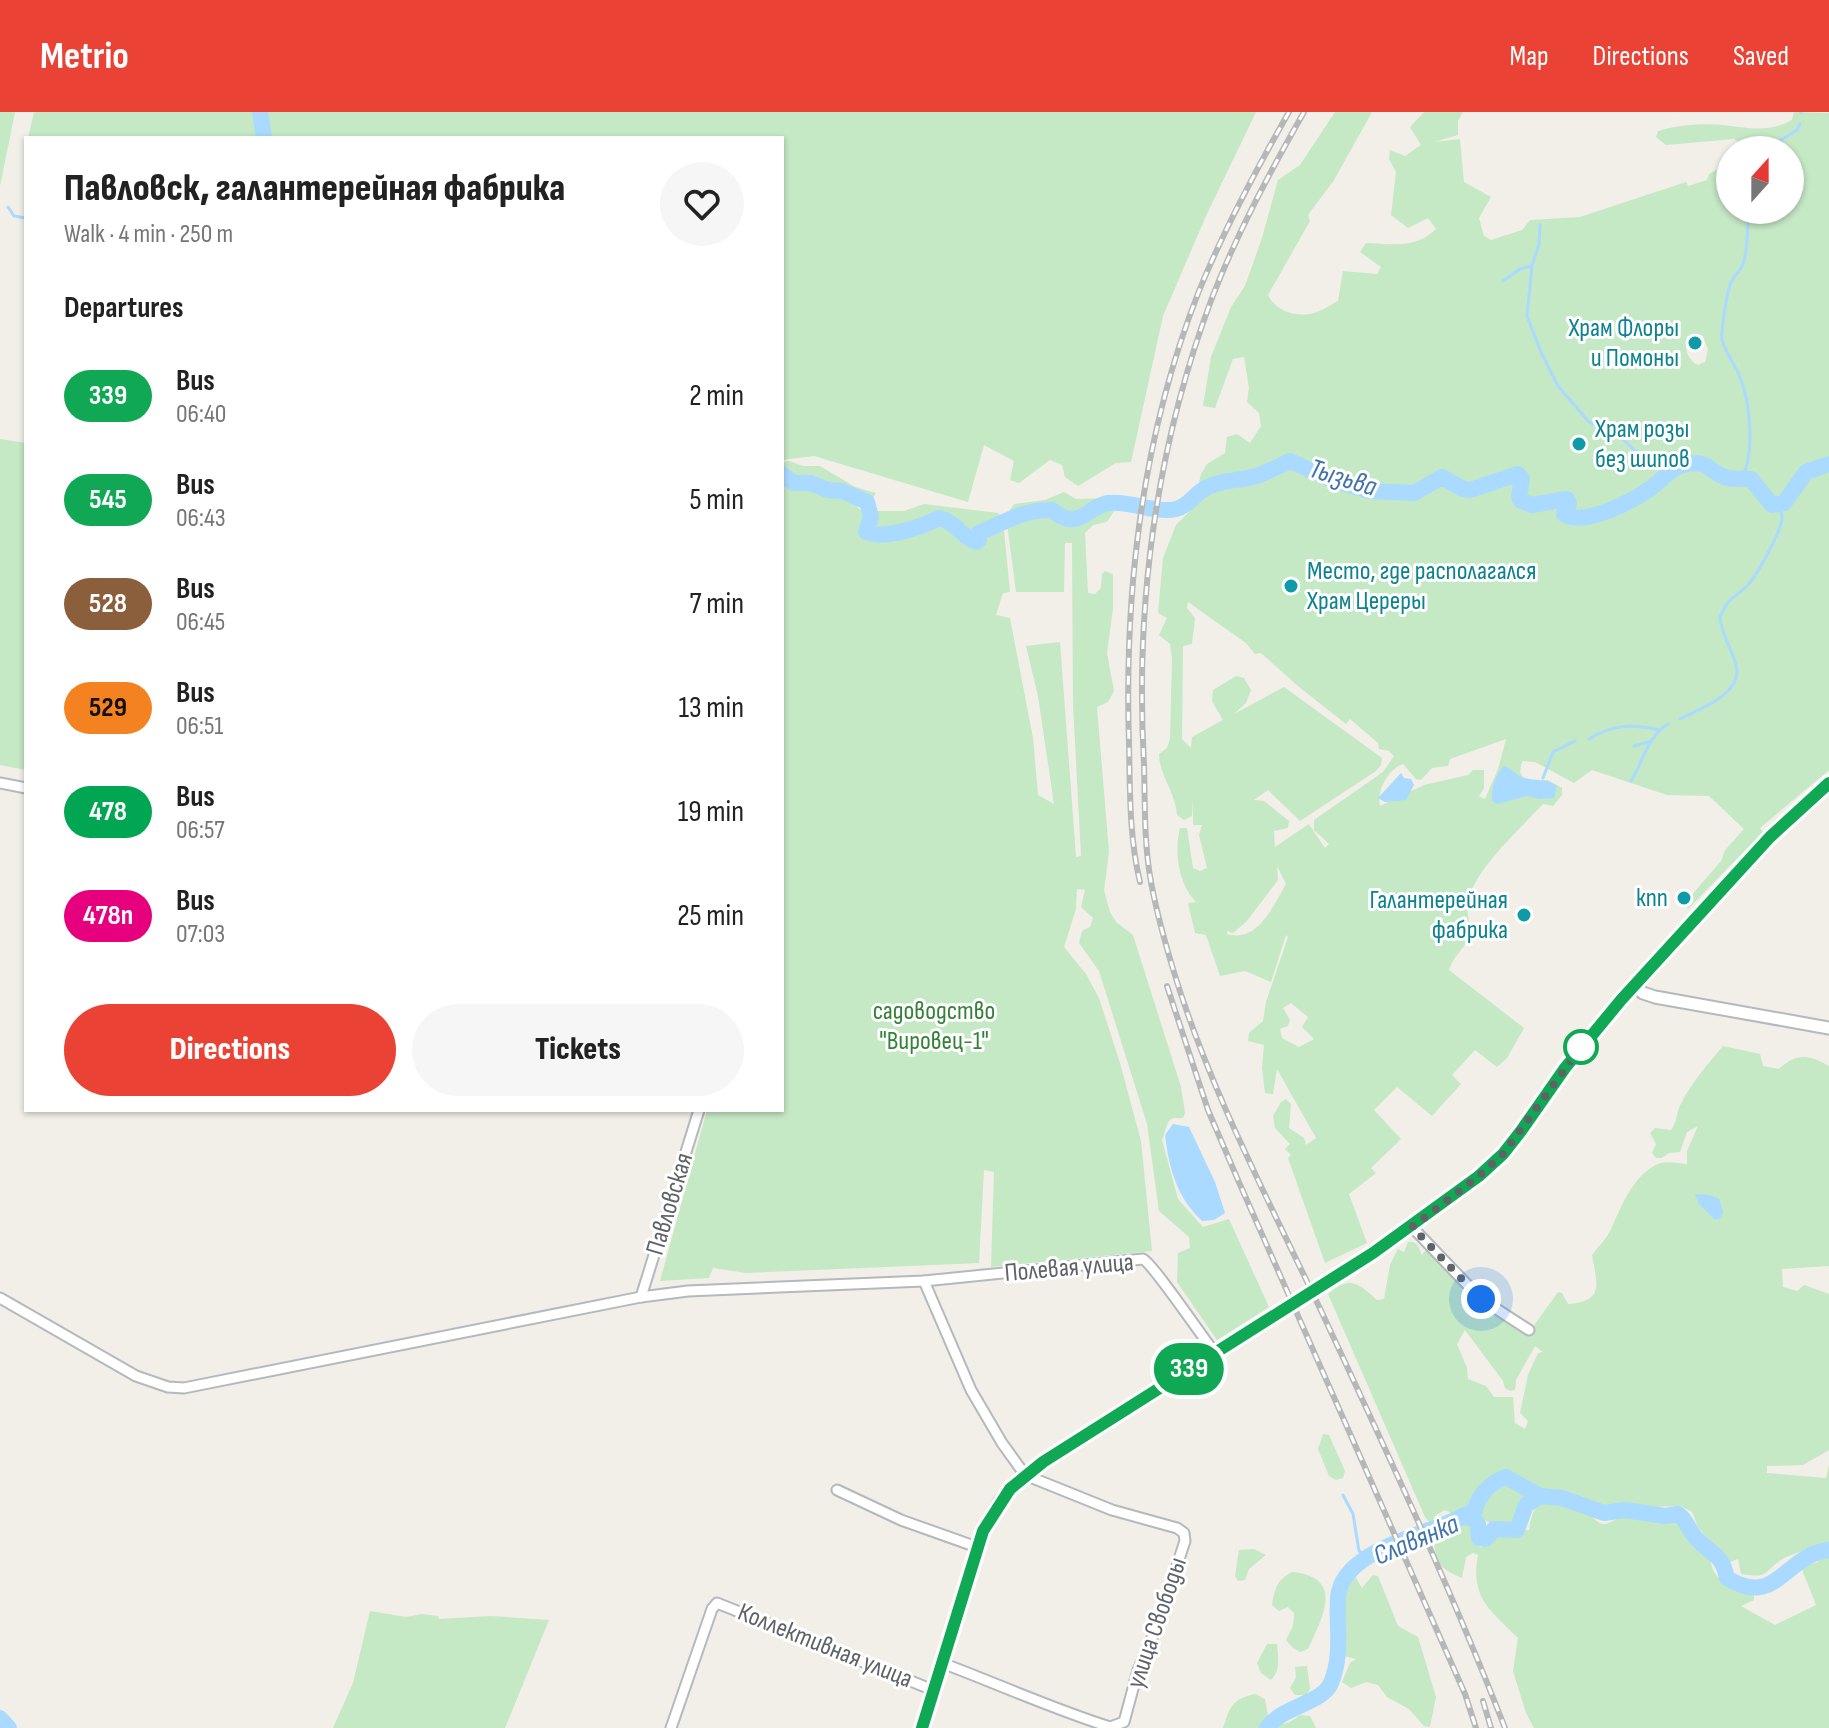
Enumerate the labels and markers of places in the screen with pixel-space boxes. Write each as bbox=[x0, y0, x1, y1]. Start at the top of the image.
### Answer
place label: Храм Флоры и Помоны bbox=[1567, 313, 1679, 374]
marker: Храм Флоры и Помоны bbox=[1686, 334, 1704, 352]
place label: Храм розы без шипов bbox=[1594, 414, 1690, 475]
marker: Храм розы без шипов bbox=[1570, 435, 1588, 453]
place label: Место, где располагался Храм Цереры bbox=[1306, 556, 1536, 617]
marker: Место, где располагался Храм Цереры bbox=[1282, 577, 1300, 595]
place label: кпп bbox=[1636, 883, 1668, 914]
place label: Галантерейная фабрика bbox=[1370, 885, 1508, 946]
marker: кпп bbox=[1675, 889, 1693, 907]
marker: Галантерейная фабрика bbox=[1515, 906, 1533, 924]
unlabelled marker bbox=[1564, 1030, 1598, 1064]

